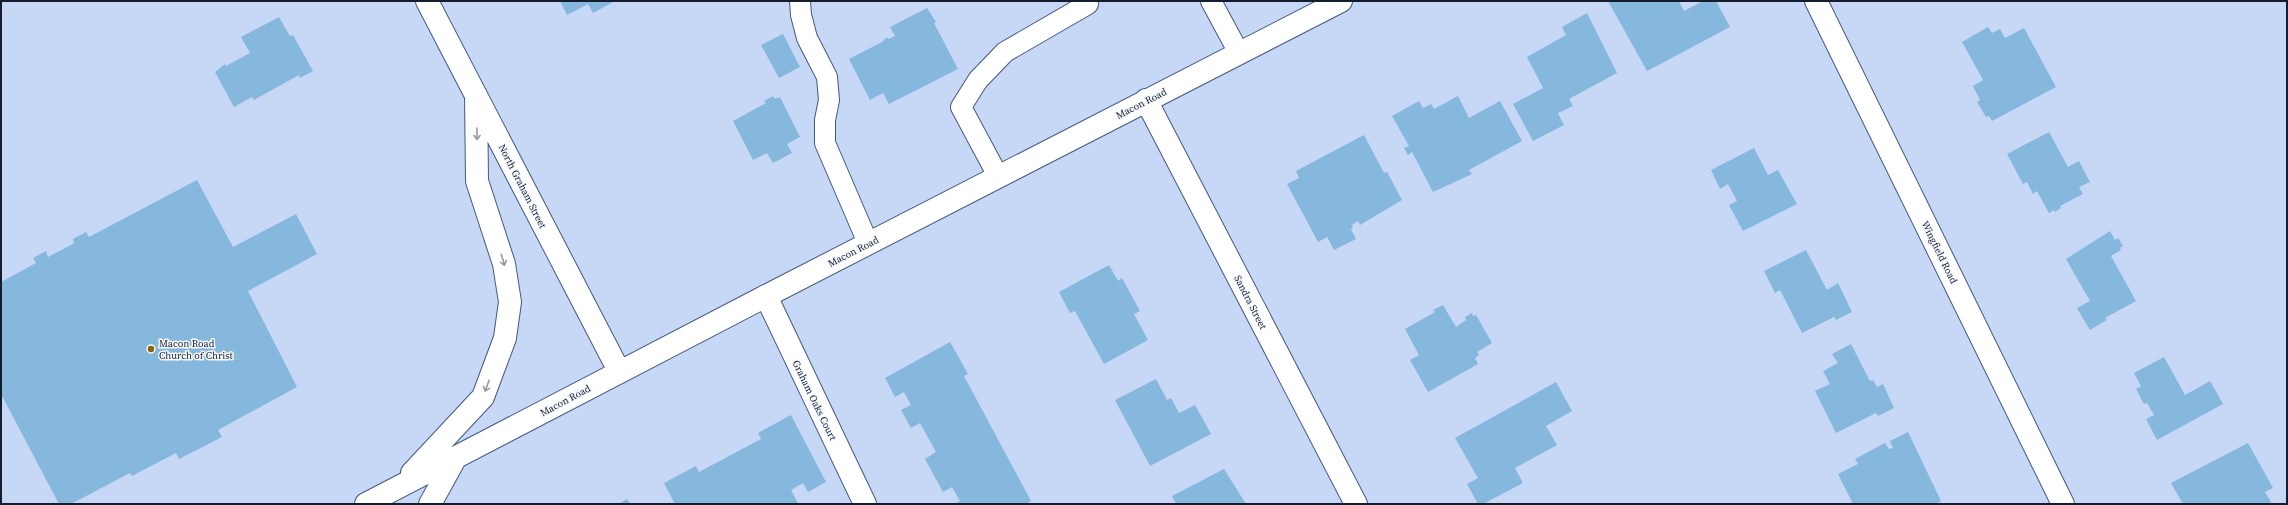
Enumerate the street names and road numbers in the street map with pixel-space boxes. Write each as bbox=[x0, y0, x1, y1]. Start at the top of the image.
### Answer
street label: Macon Road bbox=[1114, 85, 1169, 122]
street label: North Graham Street bbox=[496, 142, 550, 231]
street label: Wingfield Road bbox=[1919, 219, 1961, 286]
street label: Macon Road bbox=[826, 233, 881, 270]
street label: Sandra Street bbox=[1231, 273, 1270, 332]
street label: Graham Oaks Court bbox=[789, 358, 840, 443]
street label: Macon Road bbox=[538, 382, 593, 419]

